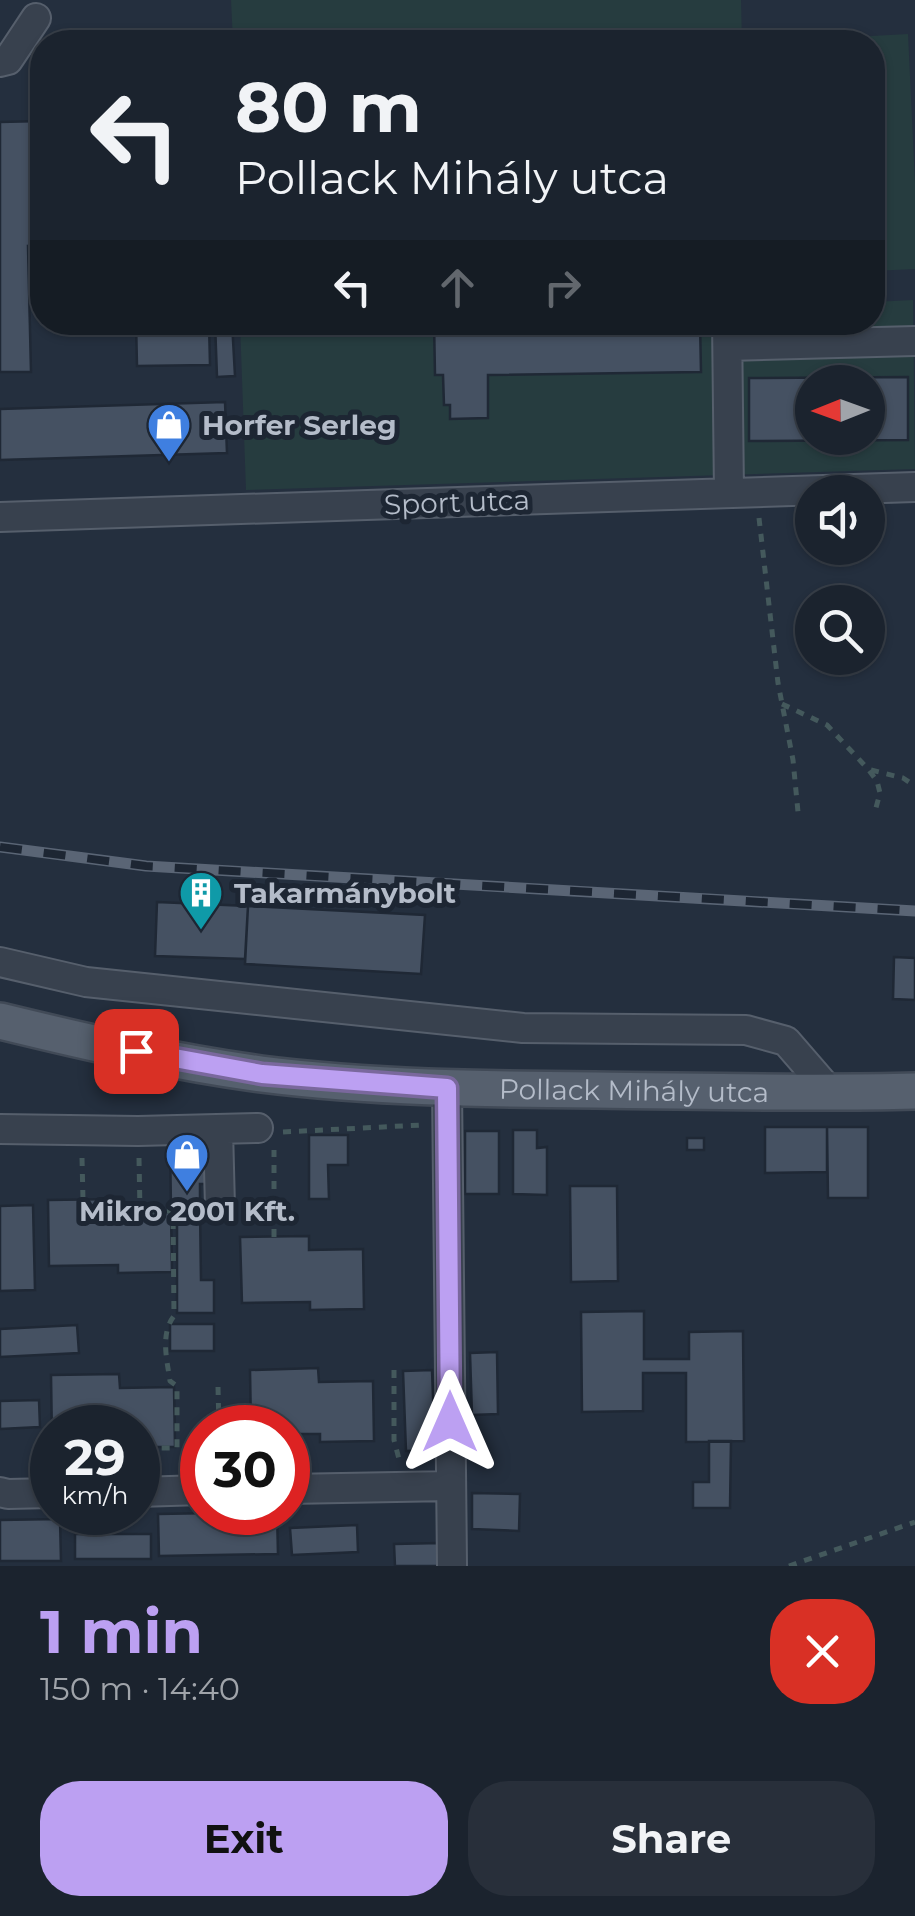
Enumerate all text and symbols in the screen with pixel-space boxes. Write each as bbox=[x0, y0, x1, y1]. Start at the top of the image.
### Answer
text: 80 m bbox=[235, 64, 422, 150]
icon: left bbox=[70, 70, 200, 200]
text: Pollack Mihály utca bbox=[235, 150, 669, 205]
icon: left bbox=[325, 260, 380, 315]
icon: ahead bbox=[430, 260, 485, 315]
icon: right bbox=[535, 260, 590, 315]
north arrow bbox=[795, 365, 885, 455]
map controls bbox=[795, 365, 885, 675]
shop icon: Horfer Serleg bbox=[146, 402, 192, 463]
place label: Horfer Serleg bbox=[202, 408, 397, 442]
button: sound bbox=[795, 475, 885, 565]
street label: Sport utca bbox=[383, 482, 531, 522]
button: search bbox=[795, 585, 885, 675]
building icon: Takarmánybolt bbox=[178, 870, 224, 931]
place label: Takarmánybolt bbox=[234, 876, 456, 910]
pin bbox=[94, 1009, 179, 1094]
icon: arrive bbox=[109, 1024, 164, 1079]
street label: Pollack Mihály utca bbox=[499, 1072, 769, 1109]
shop icon: Mikro 2001 Kft. bbox=[164, 1132, 210, 1193]
place label: Mikro 2001 Kft. bbox=[79, 1194, 295, 1228]
position arrow bbox=[398, 1370, 502, 1474]
speed limit sign: 30 bbox=[180, 1405, 310, 1535]
text: 29 bbox=[64, 1427, 126, 1488]
text: km/h bbox=[62, 1480, 128, 1510]
text: 1 min bbox=[40, 1595, 203, 1668]
button: close bbox=[770, 1599, 875, 1704]
text: 150 m · 14:40 bbox=[40, 1669, 240, 1708]
button: Exit bbox=[40, 1781, 448, 1896]
button: Share bbox=[468, 1781, 875, 1896]

